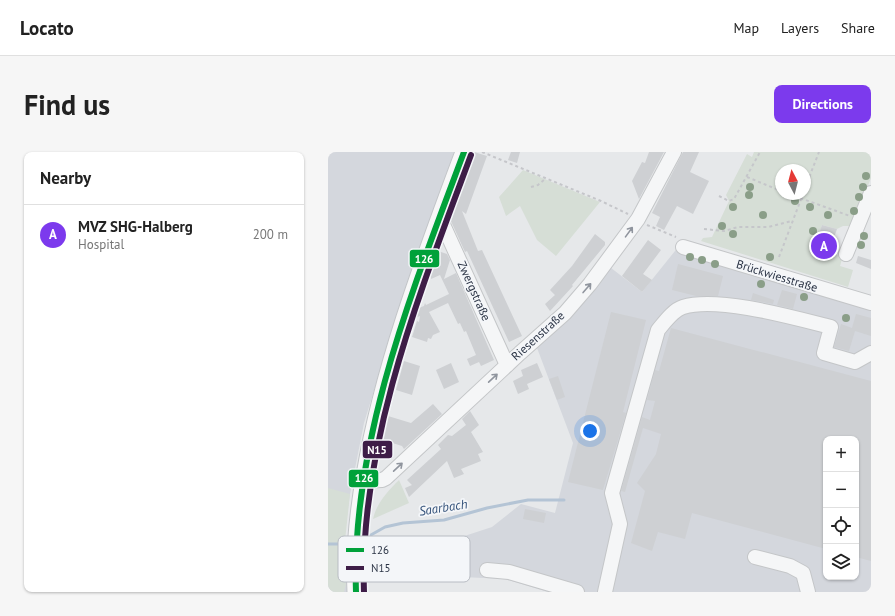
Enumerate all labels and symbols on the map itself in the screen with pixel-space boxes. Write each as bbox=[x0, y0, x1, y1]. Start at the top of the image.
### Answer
north arrow bbox=[775, 164, 811, 200]
one-way arrow bbox=[625, 226, 633, 237]
pin: A bbox=[811, 231, 837, 261]
line badge: 126 bbox=[409, 249, 440, 268]
text: 126 bbox=[415, 252, 433, 266]
street label: Brückwiesstraße bbox=[735, 256, 820, 295]
street label: Zwergstraße bbox=[455, 259, 494, 323]
one-way arrow bbox=[582, 283, 591, 294]
street label: Riesenstraße bbox=[508, 308, 567, 363]
one-way arrow bbox=[488, 373, 498, 383]
your location bbox=[580, 421, 600, 441]
line badge: N15 bbox=[362, 440, 393, 459]
text: N15 bbox=[367, 443, 387, 457]
one-way arrow bbox=[393, 462, 403, 472]
line badge: 126 bbox=[348, 469, 379, 488]
text: 126 bbox=[355, 471, 373, 485]
water label: Saarbach bbox=[418, 495, 469, 520]
legend bbox=[338, 536, 470, 582]
text: 126 bbox=[371, 543, 389, 557]
text: N15 bbox=[371, 561, 390, 575]

